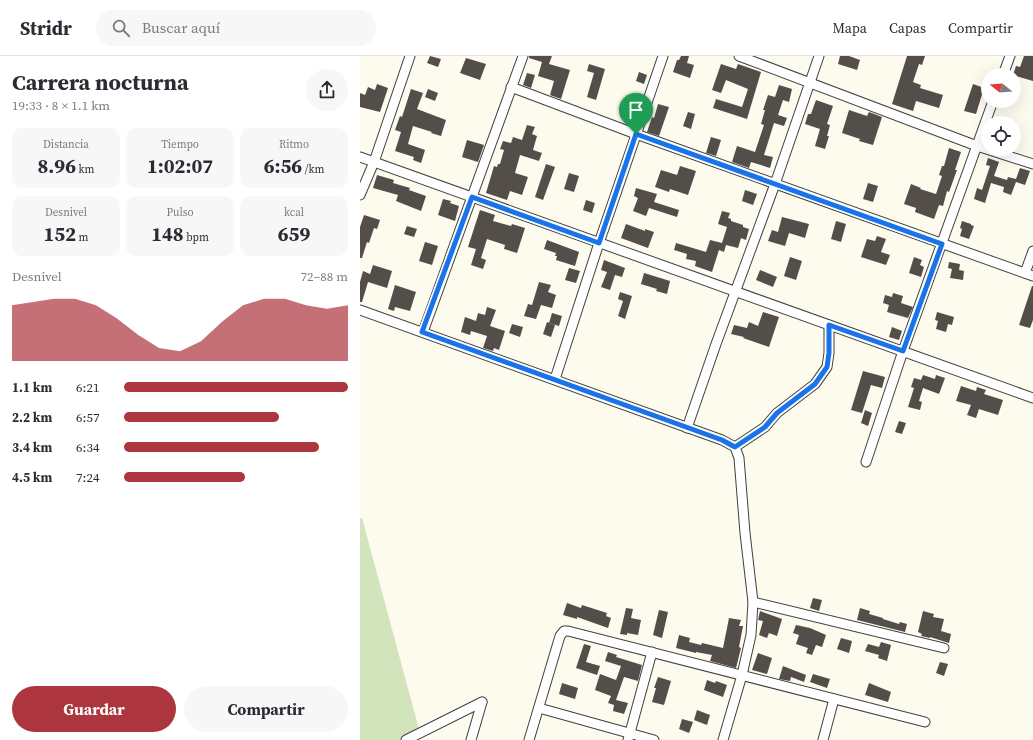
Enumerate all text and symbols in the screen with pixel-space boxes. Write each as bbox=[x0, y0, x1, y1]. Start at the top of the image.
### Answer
search box bbox=[96, 10, 376, 46]
text: Stridr bbox=[20, 15, 72, 41]
icon: search bbox=[110, 17, 132, 39]
text: Buscar aquí bbox=[142, 17, 220, 38]
text: Mapa bbox=[832, 18, 867, 38]
text: Capas bbox=[889, 18, 926, 38]
text: Compartir bbox=[948, 18, 1013, 38]
text: Carrera nocturna bbox=[12, 67, 189, 97]
north arrow bbox=[981, 68, 1021, 108]
map controls bbox=[981, 68, 1021, 156]
button: share bbox=[306, 69, 348, 111]
pin bbox=[619, 93, 653, 134]
text: 19:33 · 8 × 1.1 km bbox=[12, 97, 110, 114]
icon: arrive bbox=[625, 99, 647, 121]
button: locate bbox=[981, 116, 1021, 156]
text: Distancia bbox=[43, 137, 89, 152]
text: Tiempo bbox=[161, 137, 199, 152]
text: Ritmo bbox=[279, 137, 309, 152]
text: 8.96 bbox=[37, 152, 76, 180]
text: 1:02:07 bbox=[147, 152, 213, 180]
text: 6:56 bbox=[264, 152, 302, 180]
text: km bbox=[76, 162, 95, 177]
text: /km bbox=[302, 162, 324, 177]
text: Desnivel bbox=[45, 205, 87, 220]
text: Pulso bbox=[167, 205, 193, 220]
text: kcal bbox=[284, 205, 304, 220]
text: 152 bbox=[43, 220, 76, 248]
text: 148 bbox=[151, 220, 184, 248]
text: 659 bbox=[278, 220, 310, 248]
text: m bbox=[76, 230, 89, 245]
text: bpm bbox=[184, 230, 209, 245]
text: Desnivel bbox=[12, 268, 62, 285]
text: 72–88 m bbox=[301, 268, 348, 285]
text: 1.1 km bbox=[12, 379, 52, 396]
text: 6:21 bbox=[76, 379, 99, 396]
text: 2.2 km bbox=[12, 409, 52, 426]
text: 6:57 bbox=[76, 409, 99, 426]
text: 3.4 km bbox=[12, 439, 52, 456]
text: 6:34 bbox=[76, 439, 99, 456]
text: 4.5 km bbox=[12, 469, 52, 486]
text: 7:24 bbox=[76, 469, 99, 486]
button: Guardar bbox=[12, 686, 176, 732]
button: Compartir bbox=[184, 686, 348, 732]

